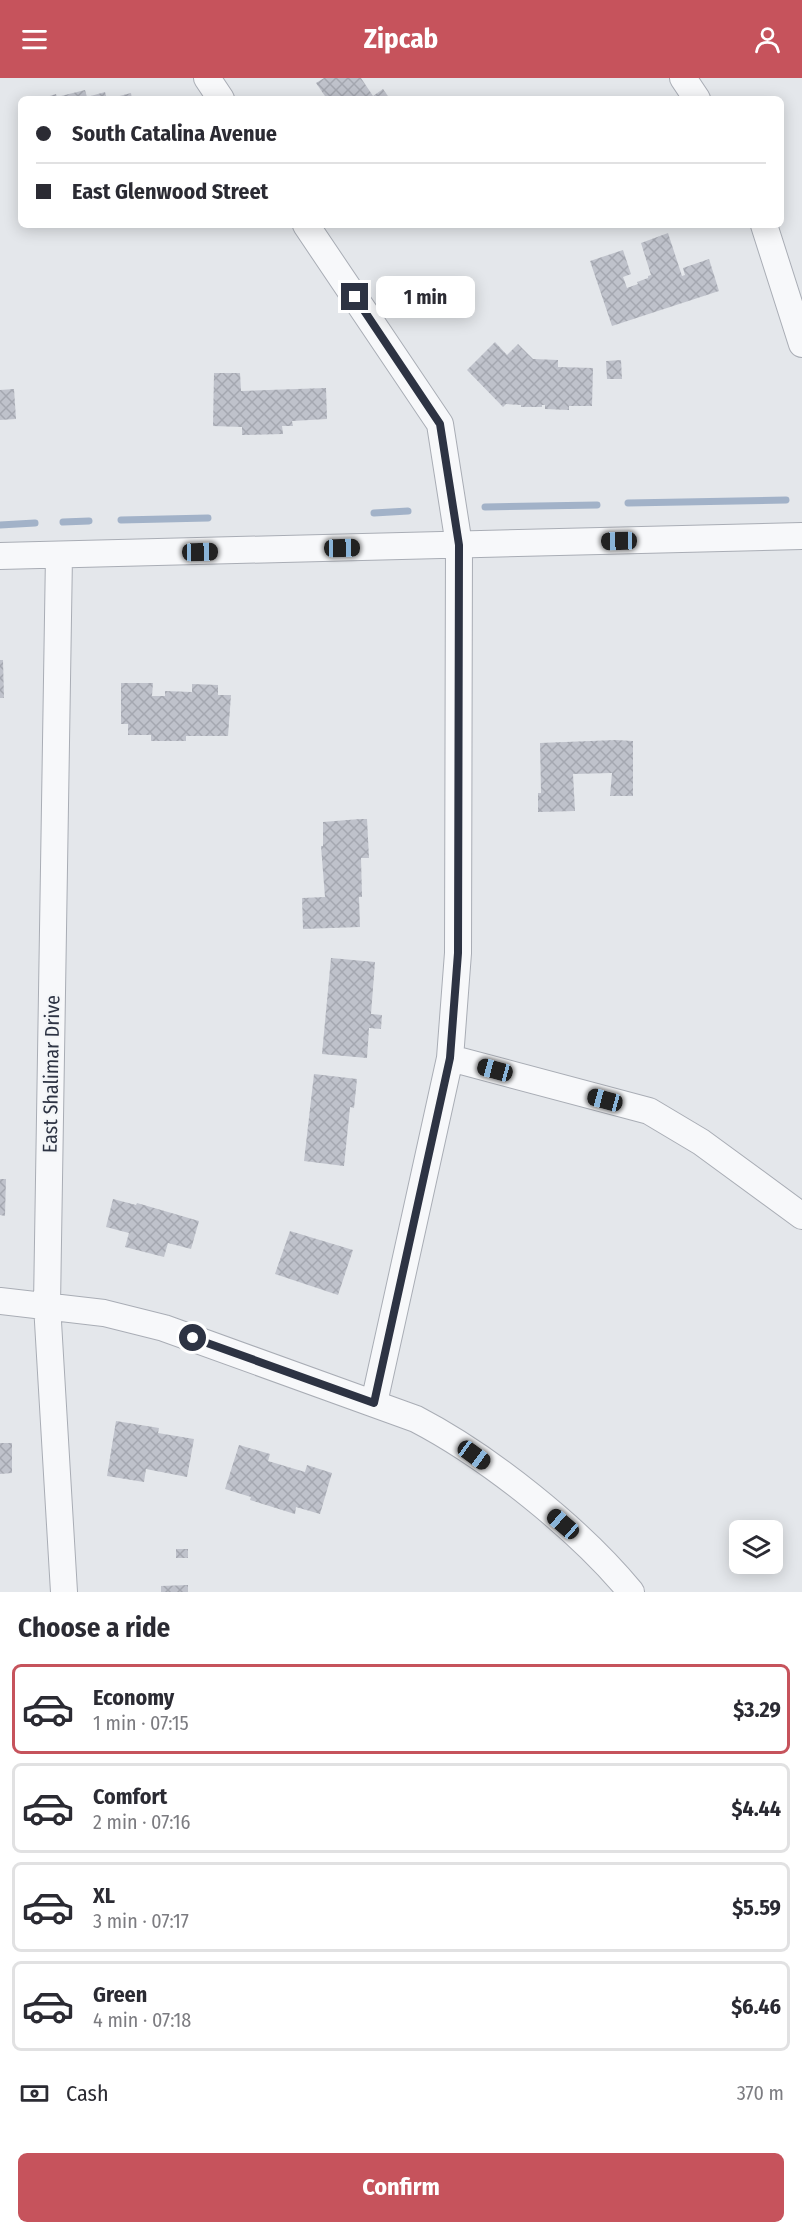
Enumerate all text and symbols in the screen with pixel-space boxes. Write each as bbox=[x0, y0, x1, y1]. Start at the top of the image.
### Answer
icon: menu bbox=[18, 23, 51, 56]
text: Zipcab bbox=[364, 23, 438, 55]
icon: person bbox=[751, 23, 784, 56]
text: South Catalina Avenue bbox=[72, 120, 277, 147]
text: East Glenwood Street bbox=[72, 178, 268, 205]
callout: 1 min bbox=[376, 276, 475, 318]
route end bbox=[341, 283, 368, 310]
text: 1 min bbox=[404, 285, 447, 309]
car bbox=[601, 532, 637, 550]
car bbox=[324, 539, 360, 557]
car bbox=[182, 543, 218, 561]
street label: East Shalimar Drive bbox=[38, 995, 64, 1153]
car bbox=[475, 1057, 515, 1083]
car bbox=[585, 1087, 625, 1113]
route start bbox=[179, 1324, 206, 1351]
car bbox=[454, 1437, 494, 1473]
car bbox=[544, 1505, 582, 1543]
map controls bbox=[729, 1520, 783, 1574]
button: layers bbox=[729, 1520, 783, 1574]
text: Choose a ride bbox=[18, 1612, 170, 1644]
icon: car bbox=[21, 1682, 75, 1736]
text: Economy bbox=[93, 1684, 174, 1711]
text: $3.29 bbox=[733, 1696, 781, 1723]
text: 1 min · 07:15 bbox=[93, 1711, 189, 1735]
icon: car bbox=[21, 1781, 75, 1835]
text: Comfort bbox=[93, 1783, 167, 1810]
text: $4.44 bbox=[732, 1795, 781, 1822]
text: 2 min · 07:16 bbox=[93, 1810, 190, 1834]
icon: car bbox=[21, 1880, 75, 1934]
text: XL bbox=[93, 1882, 115, 1909]
text: $5.59 bbox=[732, 1894, 781, 1921]
text: 3 min · 07:17 bbox=[93, 1909, 189, 1933]
icon: car bbox=[21, 1979, 75, 2033]
text: Green bbox=[93, 1981, 147, 2008]
text: $6.46 bbox=[731, 1993, 781, 2020]
text: 4 min · 07:18 bbox=[93, 2008, 191, 2032]
icon: cash bbox=[18, 2077, 51, 2110]
text: Cash bbox=[66, 2080, 109, 2107]
text: 370 m bbox=[737, 2081, 784, 2105]
button: Confirm bbox=[18, 2153, 784, 2222]

